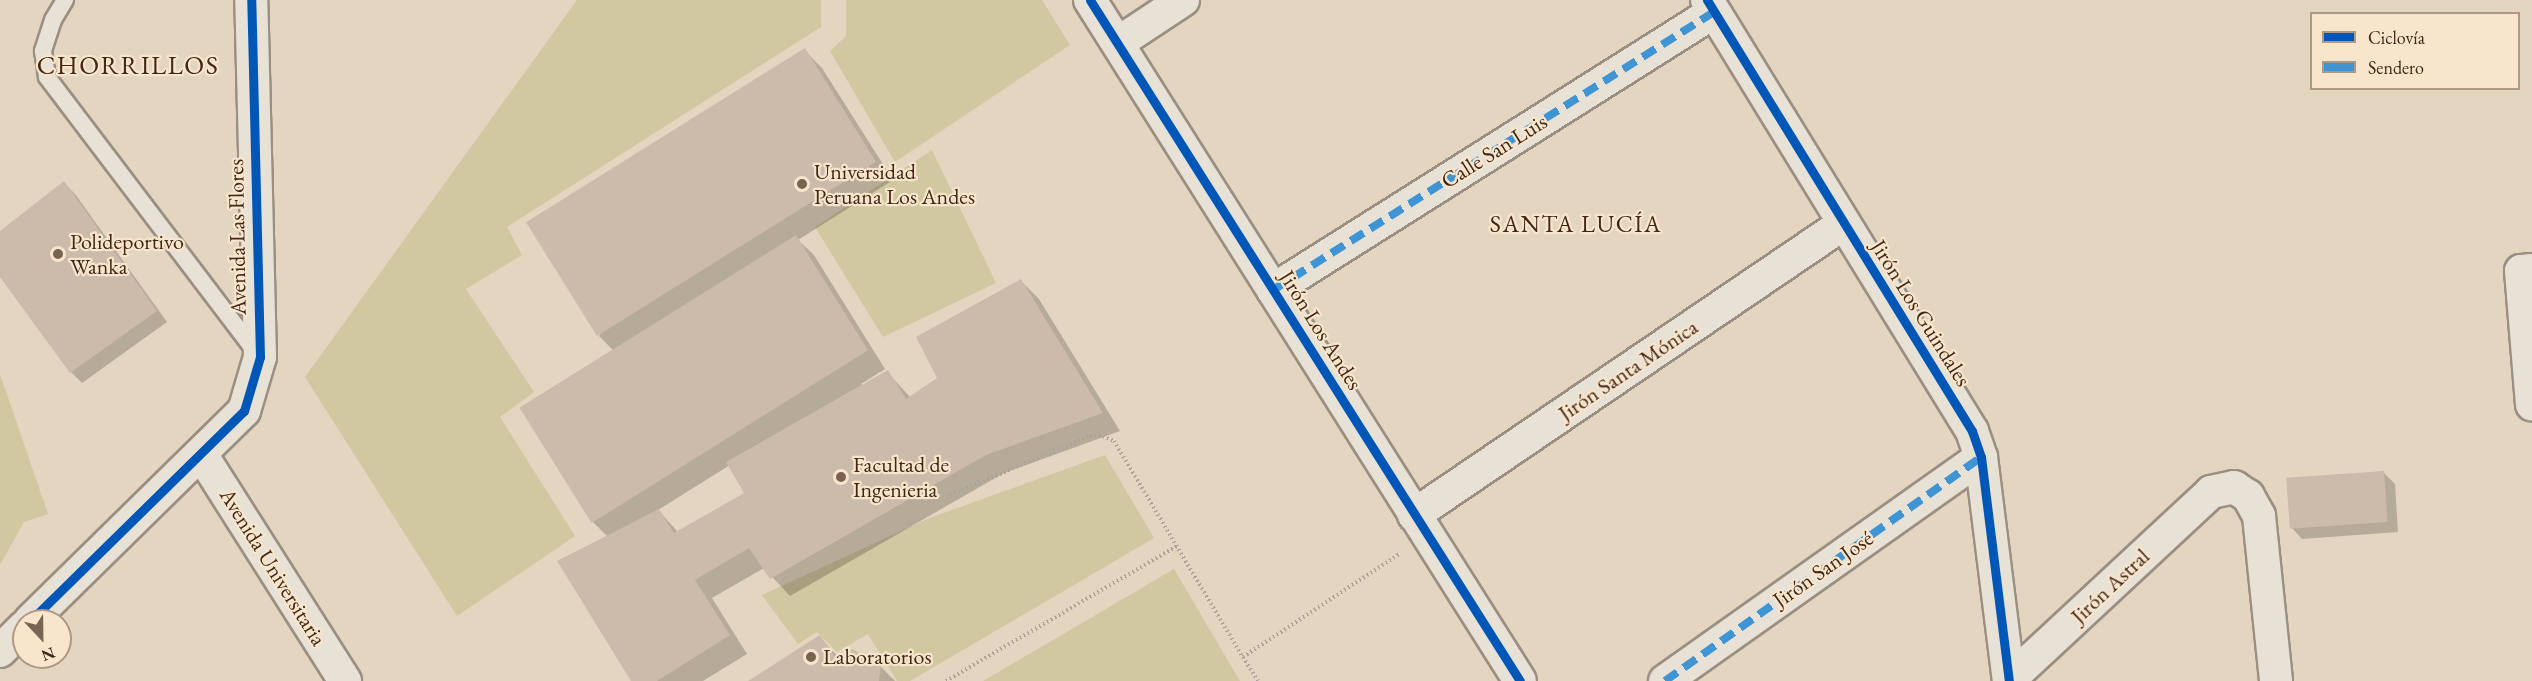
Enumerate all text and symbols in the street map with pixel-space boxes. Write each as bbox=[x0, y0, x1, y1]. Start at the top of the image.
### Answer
legend bbox=[2310, 12, 2520, 90]
text: Ciclovía bbox=[2368, 26, 2425, 49]
district label: CHORRILLOS bbox=[37, 50, 219, 82]
text: Sendero bbox=[2368, 56, 2424, 79]
street label: Calle San Luis bbox=[1436, 108, 1552, 194]
place label: Universidad Peruana Los Andes bbox=[814, 158, 975, 210]
street label: Avenida Las Flores bbox=[222, 159, 252, 315]
marker: Universidad Peruana Los Andes bbox=[795, 177, 809, 191]
district label: SANTA LUCÍA bbox=[1490, 210, 1662, 238]
place label: Polideportivo Wanka bbox=[70, 228, 184, 280]
street label: Jirón Los Guindales bbox=[1865, 235, 1977, 391]
marker: Polideportivo Wanka bbox=[51, 247, 65, 261]
street label: Jirón Los Andes bbox=[1274, 265, 1368, 395]
street label: Jirón Santa Mónica bbox=[1553, 314, 1703, 426]
place label: Facultad de Ingenieria bbox=[853, 451, 949, 502]
marker: Facultad de Ingenieria bbox=[834, 470, 848, 484]
street label: Avenida Universitaria bbox=[214, 483, 332, 651]
street label: Jirón San José bbox=[1768, 525, 1878, 613]
street label: Jirón Astral bbox=[2065, 543, 2155, 629]
north arrow bbox=[12, 609, 72, 669]
text: N bbox=[38, 642, 58, 666]
place label: Laboratorios bbox=[823, 644, 932, 670]
marker: Laboratorios bbox=[804, 650, 818, 664]

